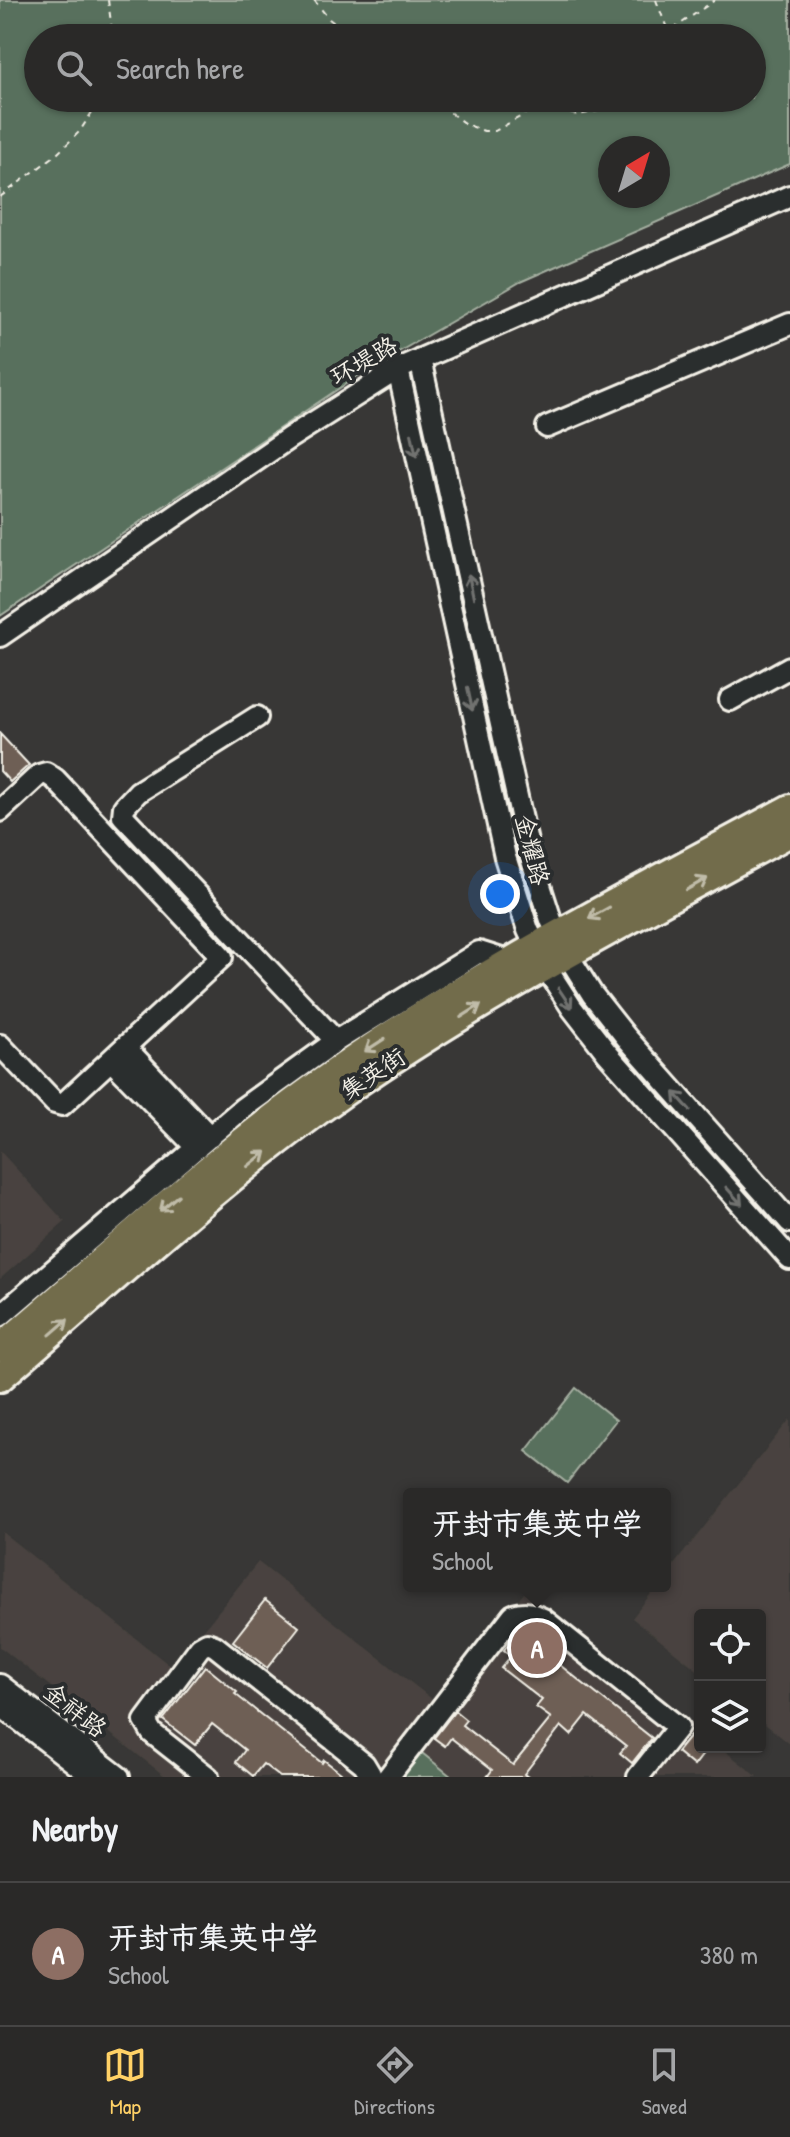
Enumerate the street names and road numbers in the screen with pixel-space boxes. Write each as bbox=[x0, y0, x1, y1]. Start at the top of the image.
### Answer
street label: 环堤路 bbox=[324, 328, 403, 392]
street label: 金耀路 bbox=[509, 811, 557, 889]
street label: 集英街 bbox=[334, 1040, 411, 1107]
street label: 金祥路 bbox=[37, 1674, 114, 1744]

